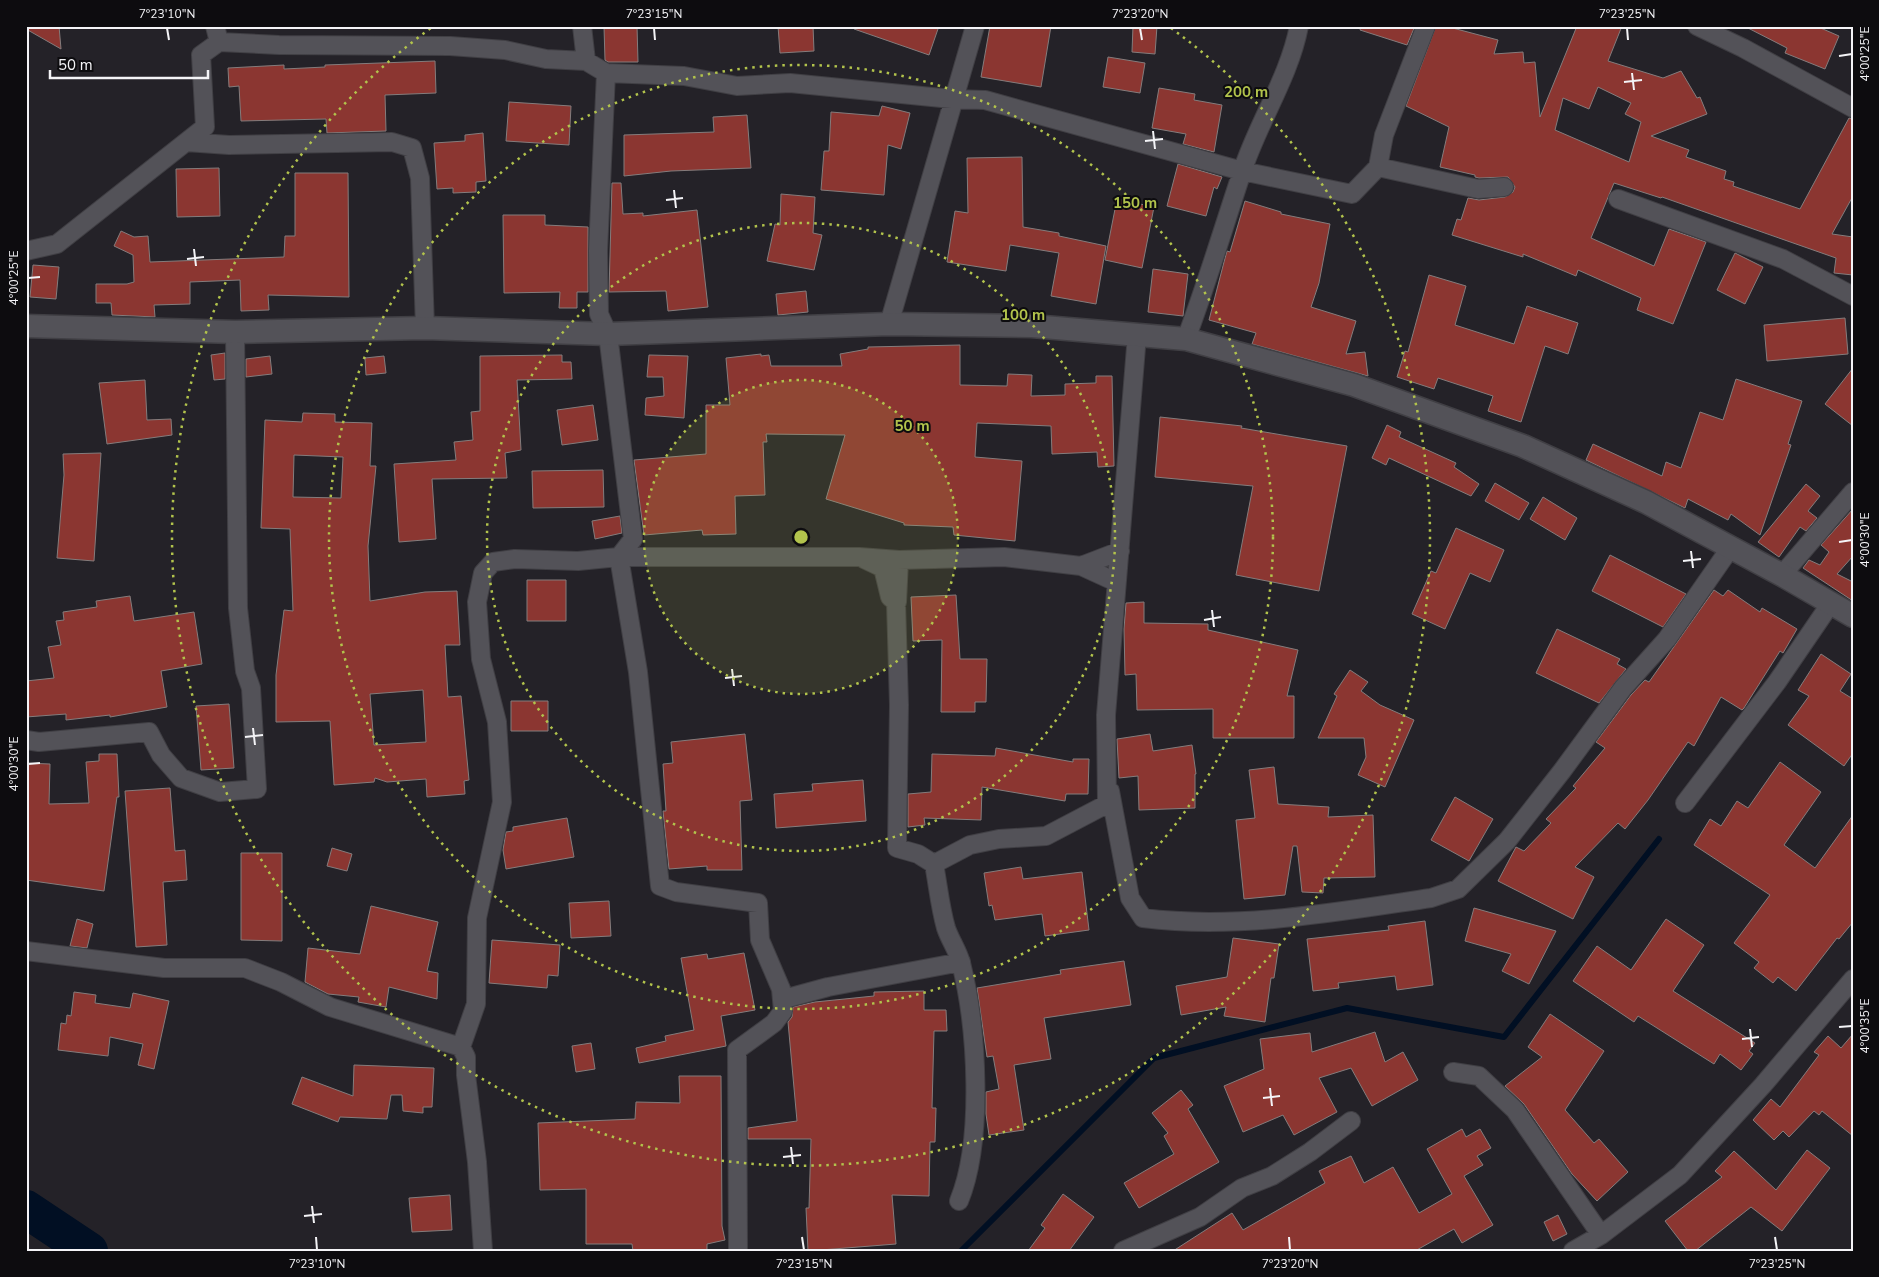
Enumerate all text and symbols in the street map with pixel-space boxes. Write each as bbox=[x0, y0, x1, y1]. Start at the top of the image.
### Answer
text: 7°23'10"N bbox=[139, 6, 195, 22]
text: 7°23'15"N bbox=[626, 6, 682, 22]
text: 7°23'20"N bbox=[1112, 6, 1168, 22]
text: 7°23'25"N bbox=[1599, 6, 1655, 22]
text: 4°00'25"E bbox=[1857, 27, 1873, 81]
scale bar bbox=[50, 48, 208, 80]
text: 50 m bbox=[58, 55, 93, 75]
text: 200 m bbox=[1224, 82, 1268, 102]
text: 150 m bbox=[1113, 193, 1157, 213]
text: 4°00'25"E bbox=[6, 251, 22, 305]
text: 100 m bbox=[1001, 305, 1045, 325]
text: 50 m bbox=[894, 416, 930, 436]
text: 4°00'30"E bbox=[1857, 513, 1873, 567]
centre of rings bbox=[792, 528, 810, 546]
text: 4°00'30"E bbox=[6, 737, 22, 791]
text: 4°00'35"E bbox=[1857, 999, 1873, 1053]
text: 7°23'10"N bbox=[289, 1256, 345, 1272]
text: 7°23'15"N bbox=[776, 1256, 832, 1272]
text: 7°23'20"N bbox=[1262, 1256, 1318, 1272]
text: 7°23'25"N bbox=[1749, 1256, 1805, 1272]

